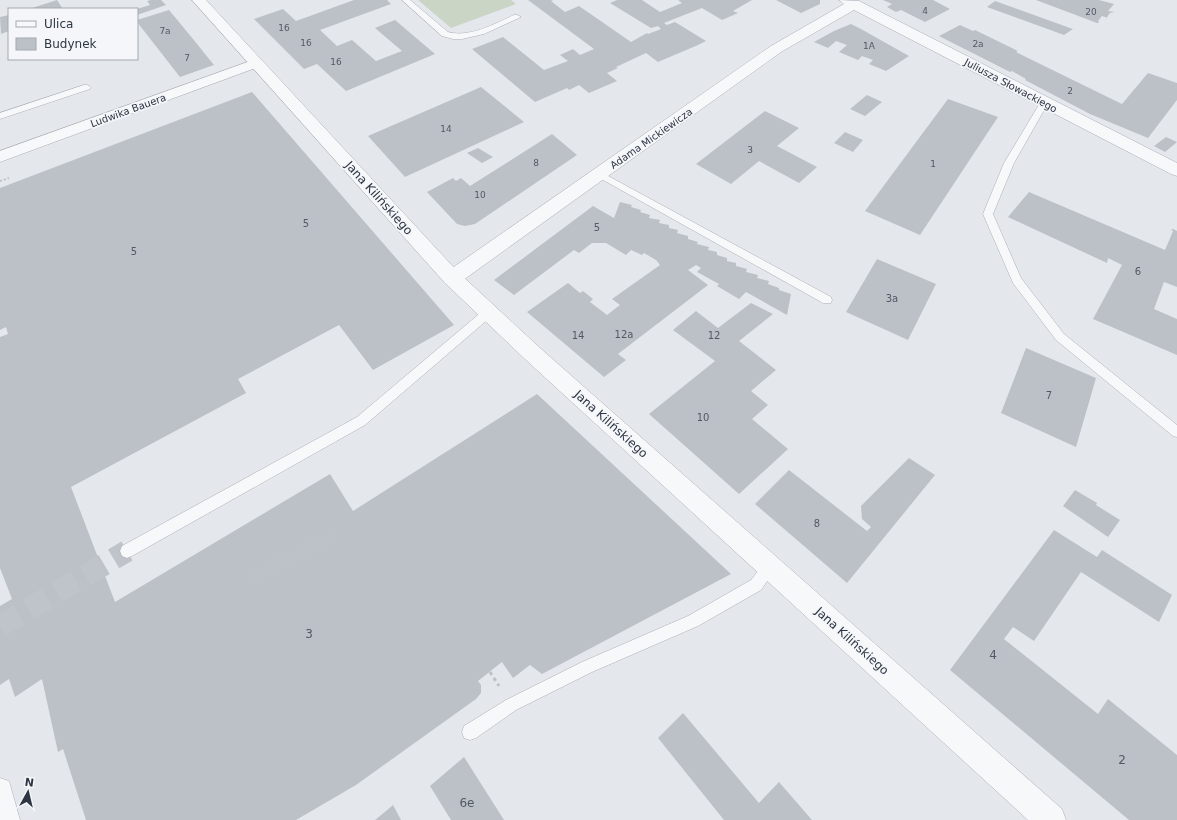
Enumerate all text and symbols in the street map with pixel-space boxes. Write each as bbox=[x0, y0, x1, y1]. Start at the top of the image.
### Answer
house number: 4 bbox=[922, 6, 928, 16]
house number: 20 bbox=[1085, 7, 1097, 17]
legend bbox=[8, 8, 138, 60]
text: Ulica bbox=[44, 17, 73, 31]
house number: 16 bbox=[278, 23, 290, 33]
house number: 7a bbox=[159, 26, 171, 36]
text: Budynek bbox=[44, 37, 97, 51]
house number: 16 bbox=[300, 38, 312, 48]
house number: 2a bbox=[972, 39, 984, 49]
house number: 1A bbox=[863, 41, 876, 51]
house number: 7 bbox=[184, 53, 190, 63]
street label: Juliusza Słowackiego bbox=[962, 56, 1059, 115]
house number: 16 bbox=[330, 57, 342, 67]
house number: 2 bbox=[1067, 86, 1073, 96]
street label: Ludwika Bauera bbox=[89, 92, 167, 129]
street label: Adama Mickiewicza bbox=[608, 106, 694, 171]
house number: 14 bbox=[440, 124, 452, 134]
house number: 3 bbox=[747, 145, 753, 155]
street label: Jana Kilińskiego bbox=[342, 158, 416, 238]
house number: 8 bbox=[533, 158, 539, 168]
house number: 1 bbox=[930, 159, 936, 169]
house number: 10 bbox=[474, 190, 486, 200]
house number: 5 bbox=[303, 218, 309, 229]
house number: 5 bbox=[594, 222, 600, 233]
house number: 5 bbox=[131, 246, 137, 257]
house number: 6 bbox=[1135, 266, 1141, 277]
house number: 3a bbox=[886, 293, 898, 304]
house number: 12a bbox=[615, 329, 633, 340]
house number: 14 bbox=[572, 330, 584, 341]
house number: 12 bbox=[708, 330, 720, 341]
street label: Jana Kilińskiego bbox=[571, 387, 651, 461]
house number: 7 bbox=[1046, 390, 1052, 401]
house number: 10 bbox=[697, 412, 709, 423]
house number: 8 bbox=[814, 518, 820, 529]
street label: Jana Kilińskiego bbox=[812, 604, 892, 678]
house number: 3 bbox=[305, 627, 313, 641]
house number: 4 bbox=[989, 648, 997, 662]
house number: 2 bbox=[1118, 753, 1126, 767]
north arrow bbox=[8, 772, 48, 812]
text: N bbox=[24, 776, 35, 790]
house number: 6e bbox=[459, 796, 475, 810]

